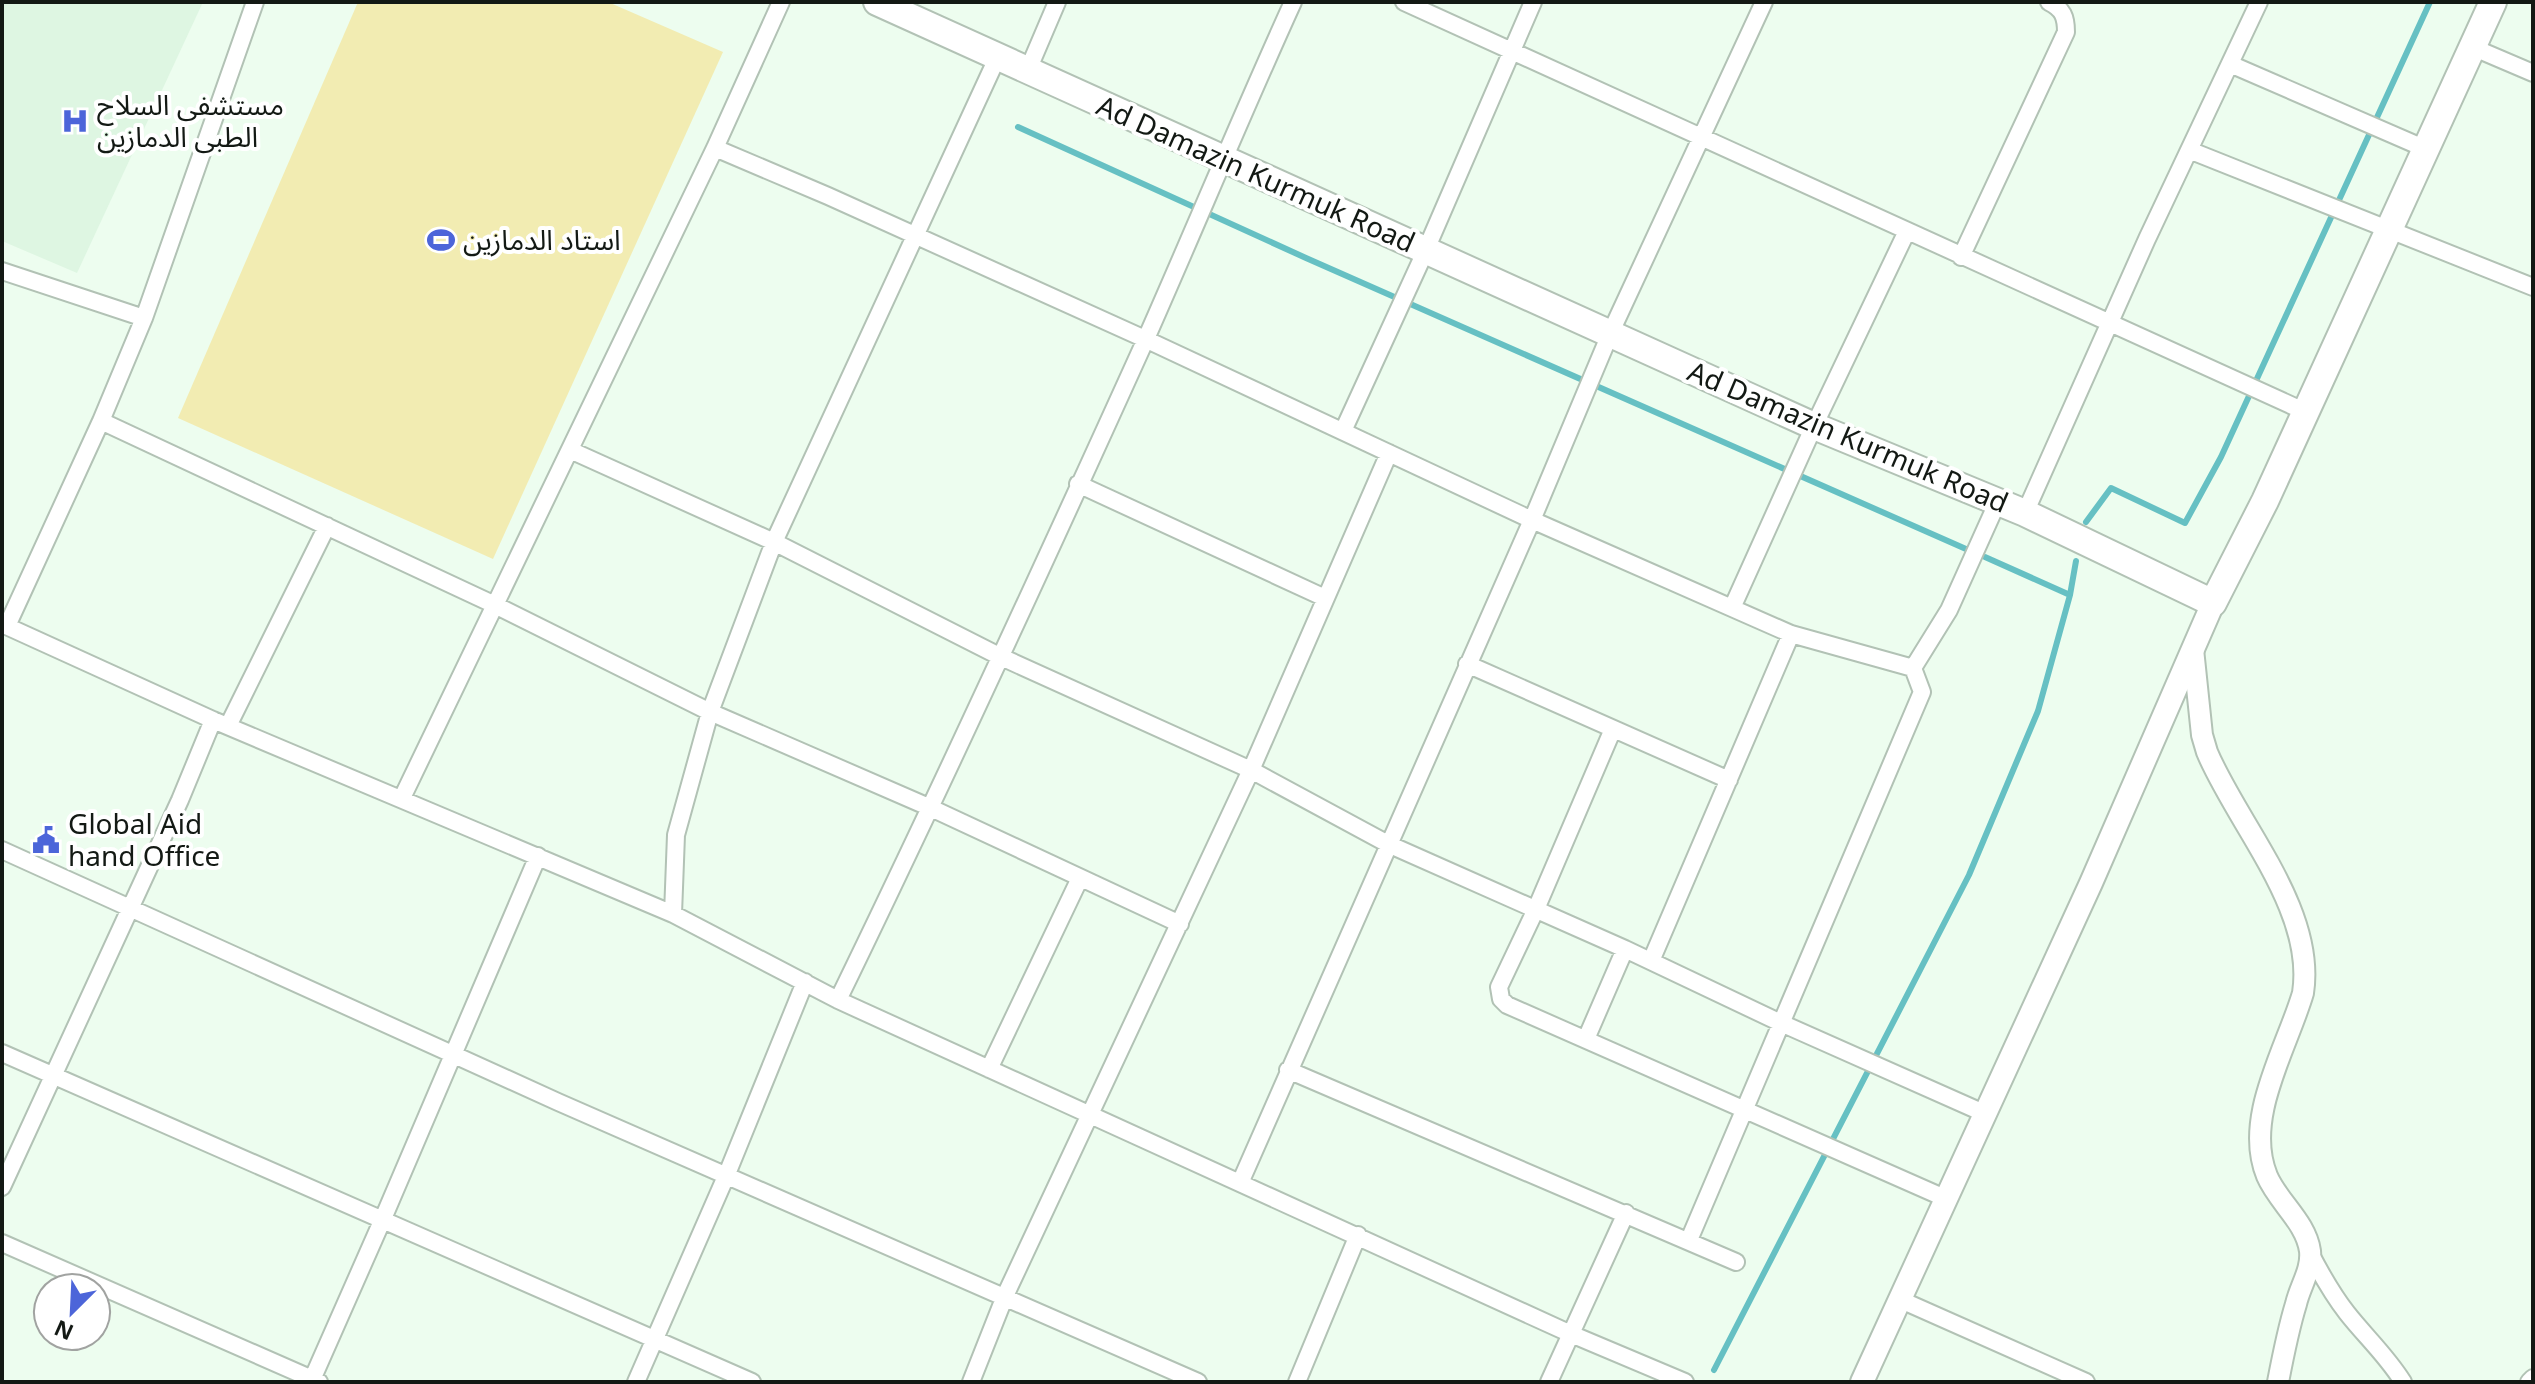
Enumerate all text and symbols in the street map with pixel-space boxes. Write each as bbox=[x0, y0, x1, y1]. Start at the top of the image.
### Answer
place label: مستشفى السلاح الطبى الدمازين bbox=[97, 85, 284, 155]
street label: Ad Damazin Kurmuk Road bbox=[1091, 86, 1422, 261]
hospital icon: مستشفى السلاح الطبى الدمازين bbox=[60, 106, 90, 136]
place label: استاد الدمازين bbox=[463, 220, 621, 258]
sports icon: استاد الدمازين bbox=[426, 225, 456, 255]
street label: Ad Damazin Kurmuk Road bbox=[1682, 351, 2014, 521]
place label: Global Aid hand Office bbox=[68, 804, 220, 874]
public building icon: Global Aid hand Office bbox=[31, 825, 61, 855]
north arrow bbox=[32, 1272, 112, 1352]
text: N bbox=[49, 1314, 78, 1349]

